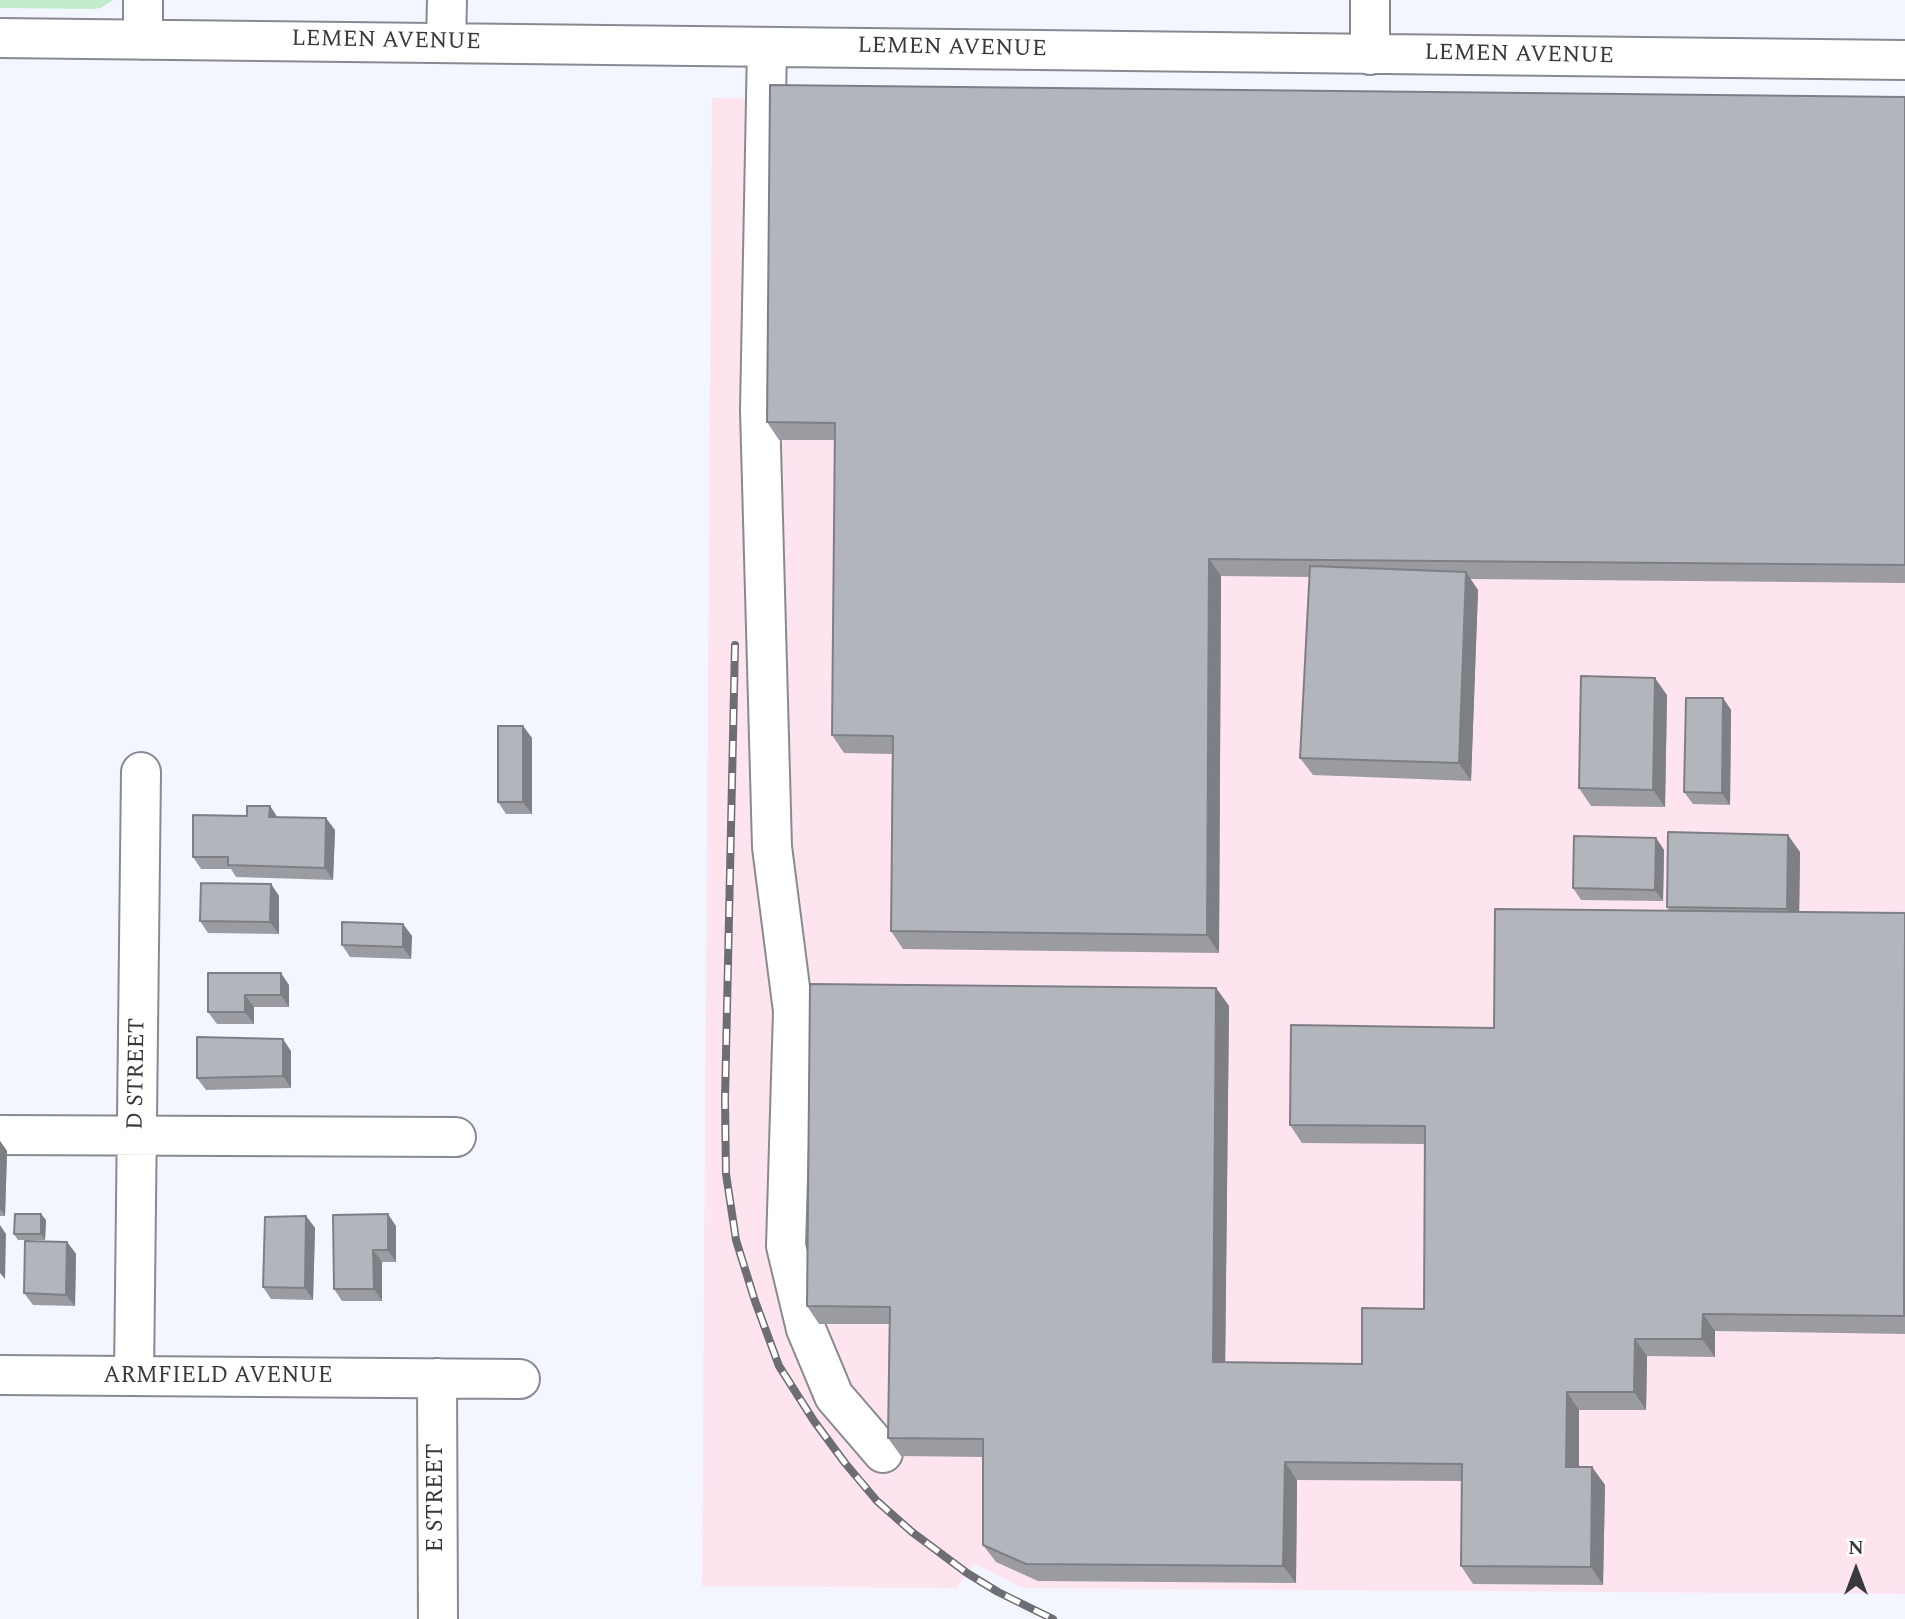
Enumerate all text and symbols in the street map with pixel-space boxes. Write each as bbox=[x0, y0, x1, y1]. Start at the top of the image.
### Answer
street label: LEMEN AVENUE bbox=[291, 27, 481, 57]
street label: LEMEN AVENUE bbox=[857, 34, 1047, 64]
street label: LEMEN AVENUE bbox=[1424, 41, 1614, 71]
street label: D STREET bbox=[123, 1018, 153, 1130]
street label: ARMFIELD AVENUE bbox=[103, 1363, 333, 1391]
street label: E STREET bbox=[423, 1443, 451, 1553]
text: N bbox=[1848, 1534, 1864, 1563]
north arrow bbox=[1821, 1535, 1891, 1605]

